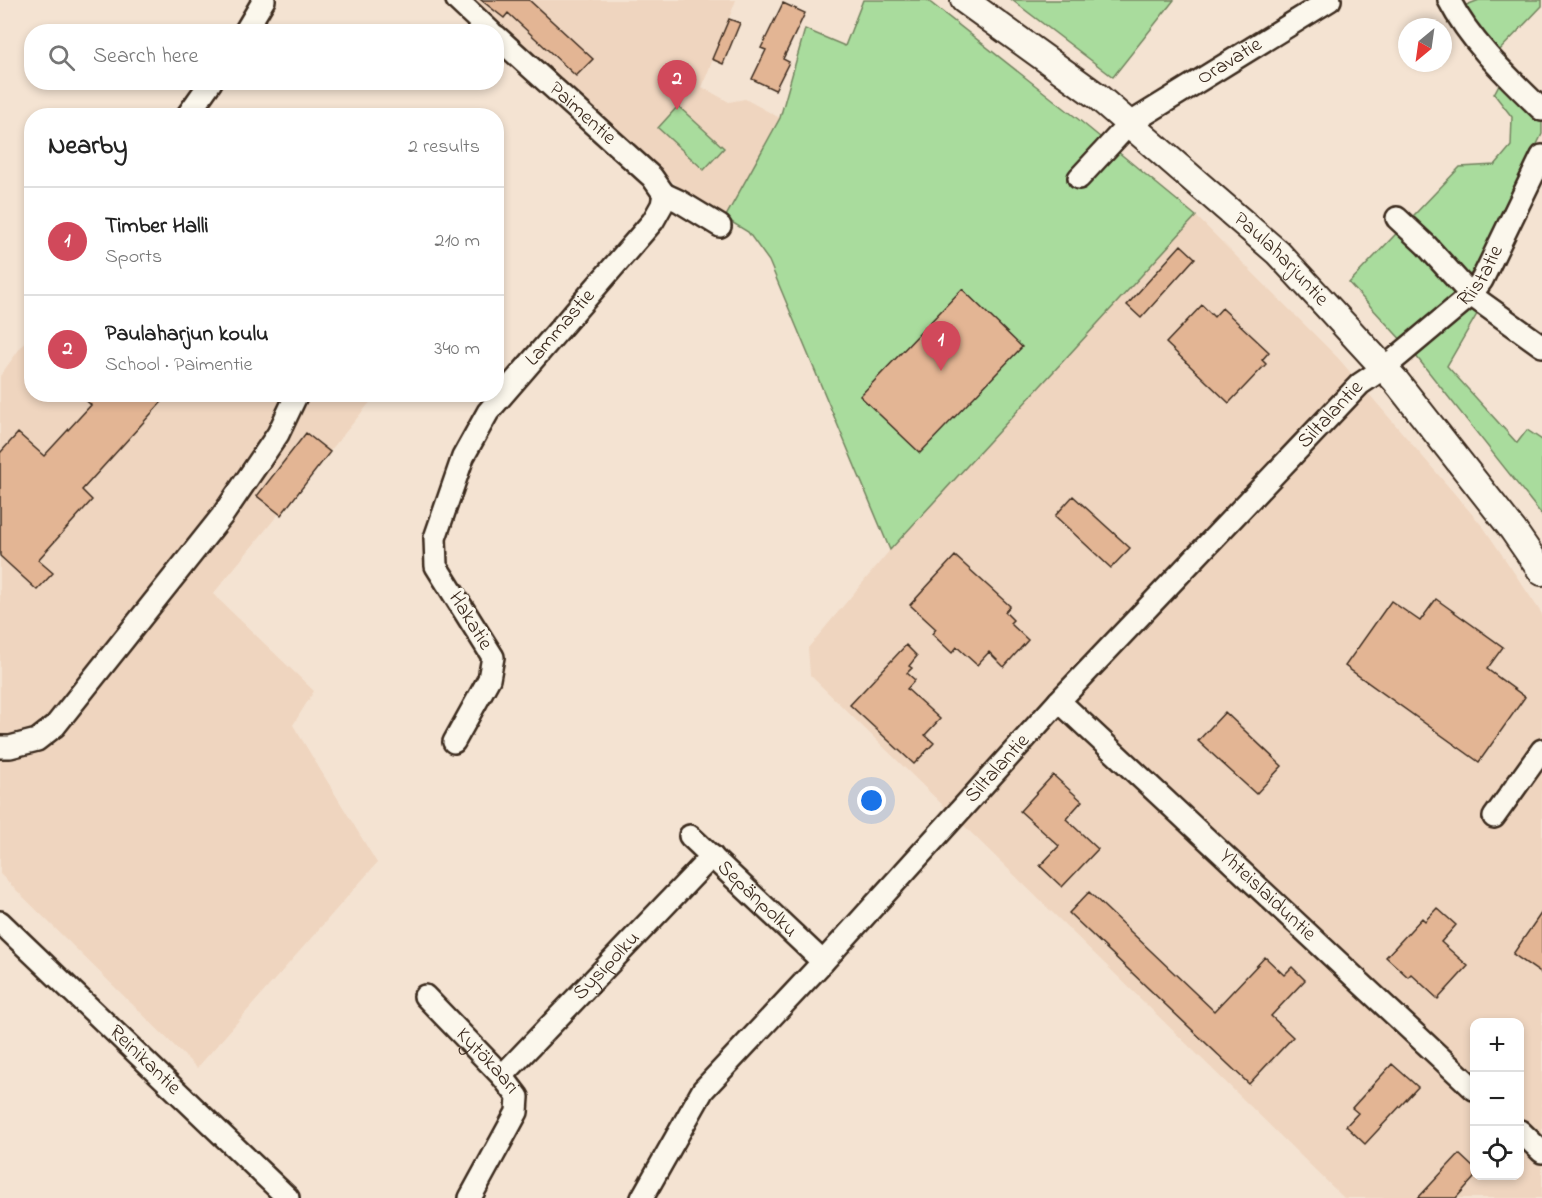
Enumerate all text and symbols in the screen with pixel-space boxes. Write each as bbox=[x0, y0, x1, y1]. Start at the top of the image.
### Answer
north arrow bbox=[1398, 18, 1452, 72]
search box bbox=[24, 24, 504, 90]
street label: Oravatie bbox=[1192, 30, 1269, 93]
icon: search bbox=[45, 41, 78, 74]
text: Search here bbox=[93, 41, 198, 73]
pin: 2 bbox=[658, 60, 696, 110]
street label: Paimentie bbox=[541, 75, 623, 153]
text: Nearby bbox=[48, 128, 127, 166]
text: 2 results bbox=[408, 133, 480, 162]
street label: Paulaharjuntie bbox=[1226, 205, 1336, 314]
text: Timber Halli bbox=[105, 211, 208, 243]
text: 1 bbox=[64, 227, 71, 256]
text: 210 m bbox=[435, 227, 480, 256]
street label: Riistatie bbox=[1451, 240, 1512, 315]
text: Sports bbox=[105, 243, 162, 272]
street label: Lammastie bbox=[518, 282, 603, 373]
text: Paulaharjun koulu bbox=[105, 319, 269, 351]
pin: 1 bbox=[922, 322, 960, 371]
text: 2 bbox=[63, 335, 72, 364]
text: 340 m bbox=[434, 335, 480, 364]
text: School · Paimentie bbox=[105, 351, 252, 380]
street label: Siltalantie bbox=[1291, 373, 1371, 456]
street label: Hakatie bbox=[440, 586, 500, 657]
street label: Siltalantie bbox=[958, 727, 1038, 810]
your location bbox=[857, 786, 886, 815]
street label: Yhteislaiduntie bbox=[1212, 842, 1323, 949]
street label: Sepänpolku bbox=[710, 853, 804, 945]
street label: Sysipolku bbox=[566, 925, 648, 1008]
street label: Reinikantie bbox=[101, 1018, 188, 1103]
map controls bbox=[1470, 1018, 1524, 1180]
button: + bbox=[1470, 1018, 1524, 1072]
street label: Kytökaari bbox=[448, 1021, 526, 1101]
button: − bbox=[1470, 1072, 1524, 1126]
button: locate bbox=[1470, 1126, 1524, 1180]

